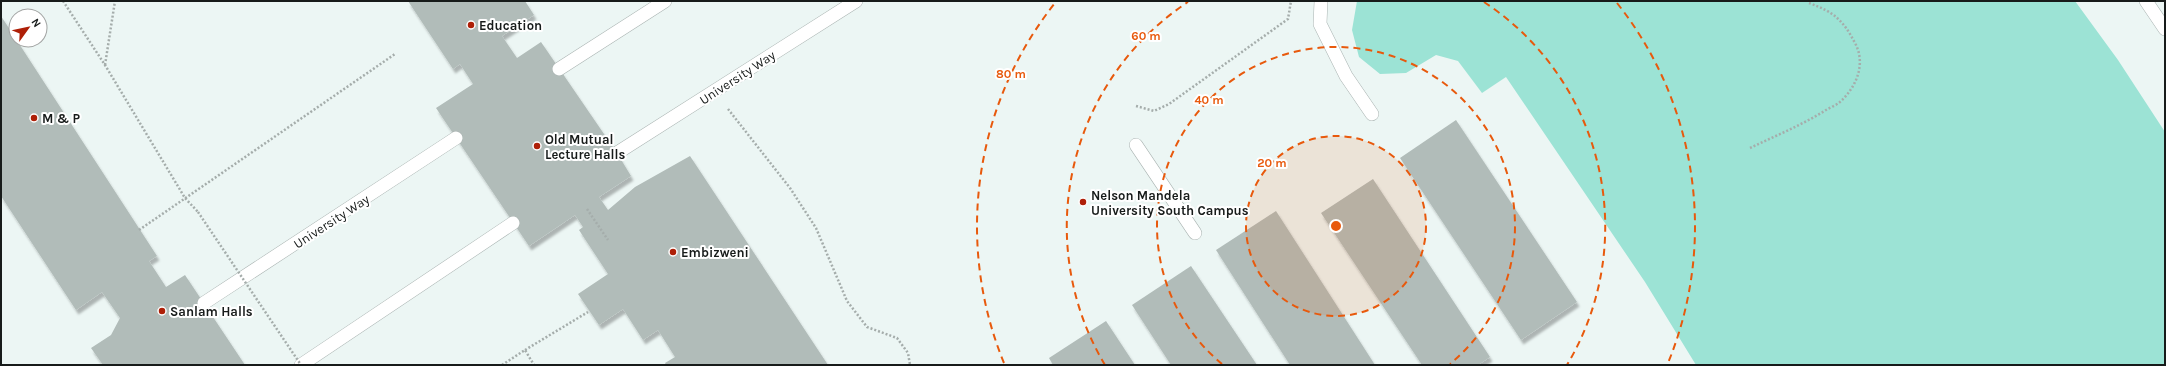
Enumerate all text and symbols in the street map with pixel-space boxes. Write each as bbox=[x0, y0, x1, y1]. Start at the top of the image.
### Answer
north arrow bbox=[8, 8, 48, 48]
text: N bbox=[28, 16, 44, 30]
place label: Education bbox=[479, 18, 542, 33]
marker: Education bbox=[466, 20, 476, 30]
text: 60 m bbox=[1131, 29, 1161, 43]
street label: University Way bbox=[697, 47, 778, 107]
text: 80 m bbox=[996, 67, 1026, 81]
text: 40 m bbox=[1194, 93, 1224, 107]
place label: M & P bbox=[42, 111, 80, 126]
marker: M & P bbox=[29, 113, 39, 123]
place label: Old Mutual Lecture Halls bbox=[545, 132, 625, 162]
marker: Old Mutual Lecture Halls bbox=[532, 141, 542, 151]
text: 20 m bbox=[1257, 156, 1287, 170]
place label: Nelson Mandela University South Campus bbox=[1091, 188, 1249, 218]
street label: University Way bbox=[291, 191, 372, 251]
marker: Nelson Mandela University South Campus bbox=[1078, 197, 1088, 207]
centre of rings bbox=[1329, 219, 1343, 233]
place label: Embizweni bbox=[681, 245, 749, 260]
marker: Embizweni bbox=[668, 247, 678, 257]
place label: Sanlam Halls bbox=[170, 304, 253, 319]
marker: Sanlam Halls bbox=[157, 306, 167, 316]

